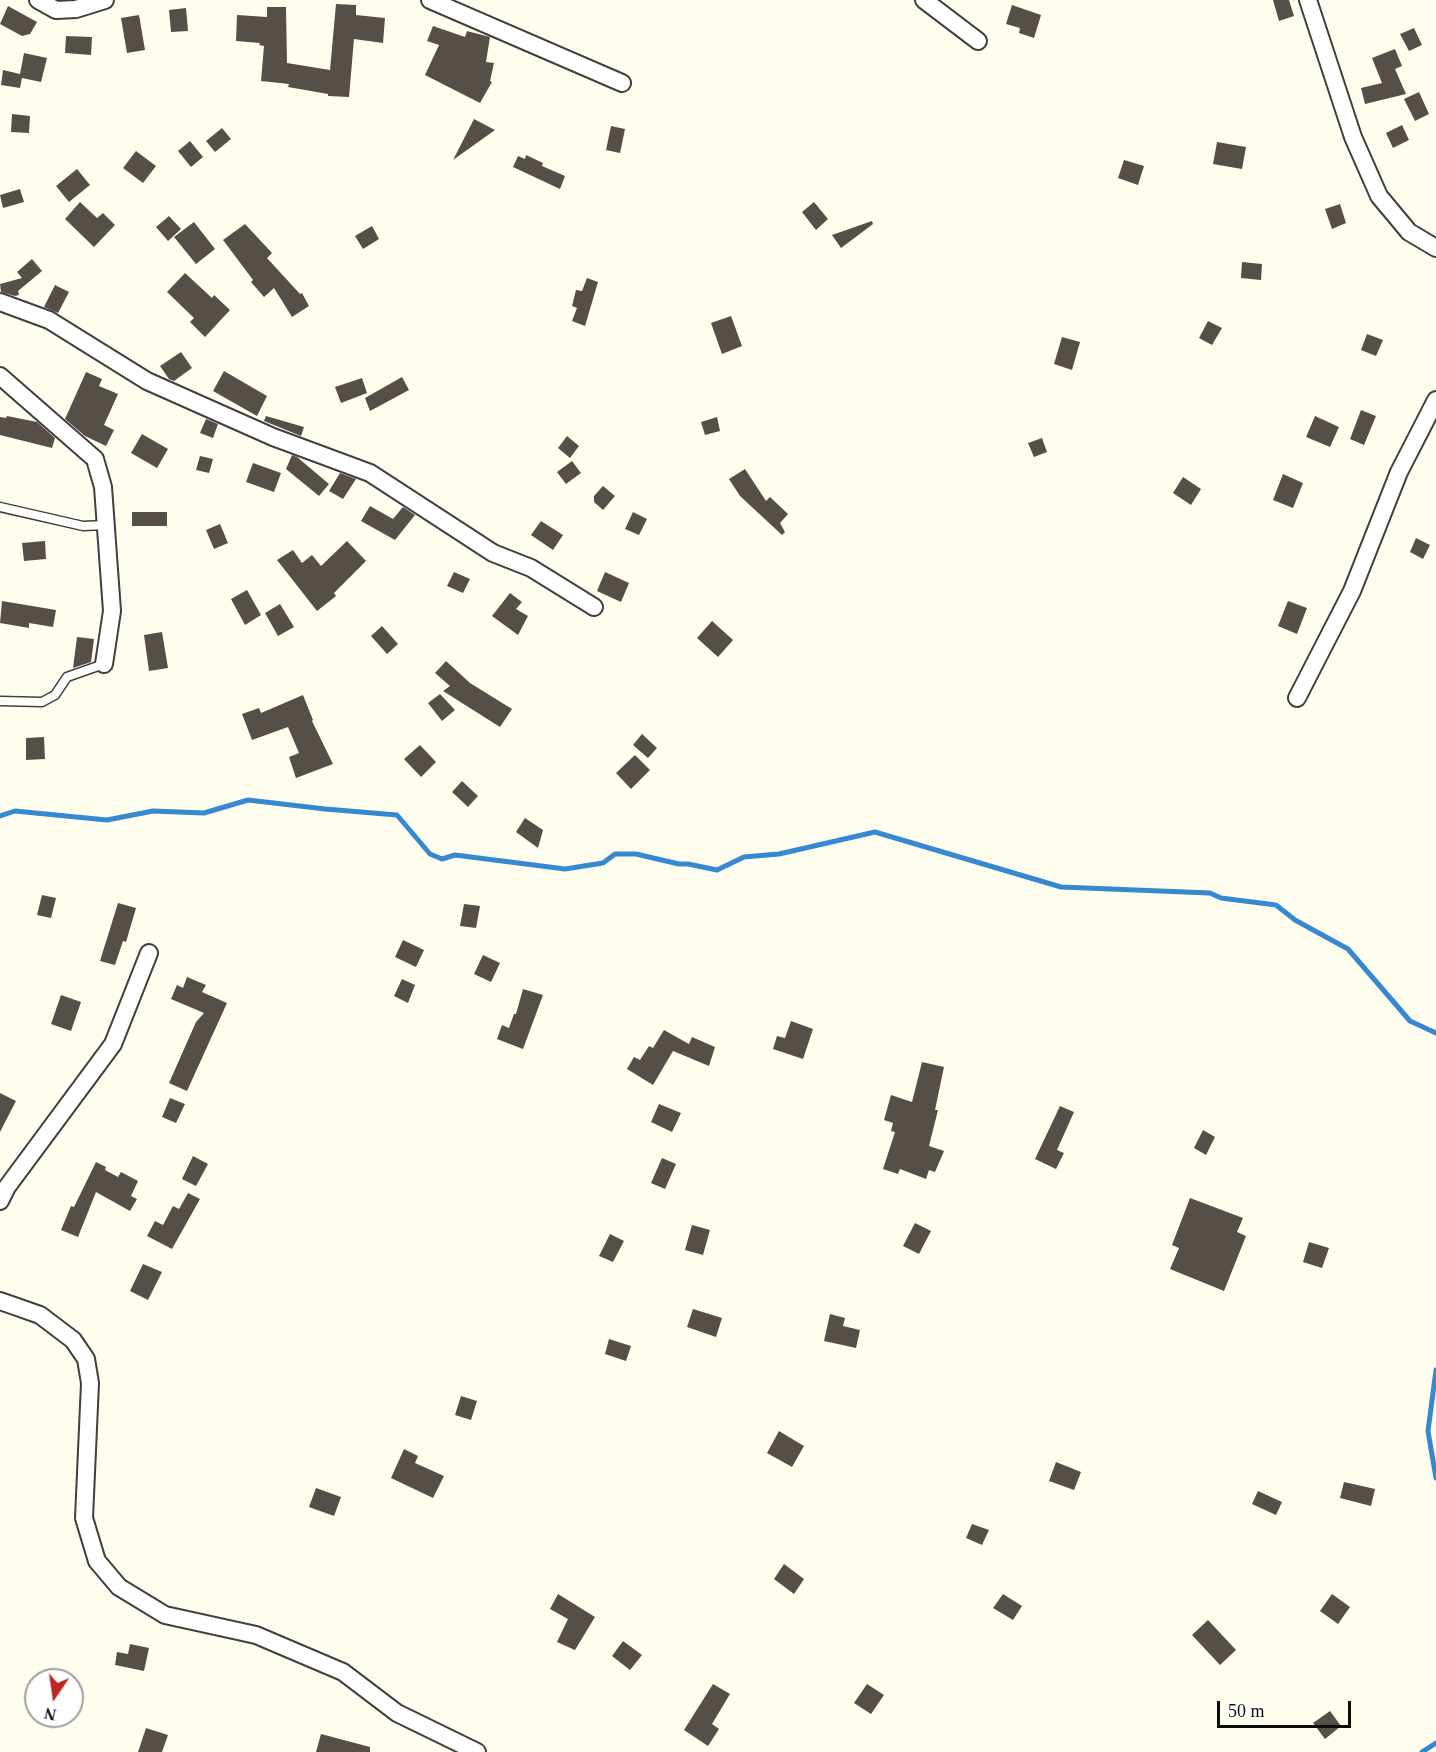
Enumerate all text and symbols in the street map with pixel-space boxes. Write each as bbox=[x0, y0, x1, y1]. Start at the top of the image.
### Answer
north arrow bbox=[24, 1668, 84, 1728]
scale bar bbox=[1220, 1689, 1354, 1727]
text: 50 m bbox=[1228, 1701, 1265, 1721]
text: N bbox=[43, 1704, 58, 1724]

